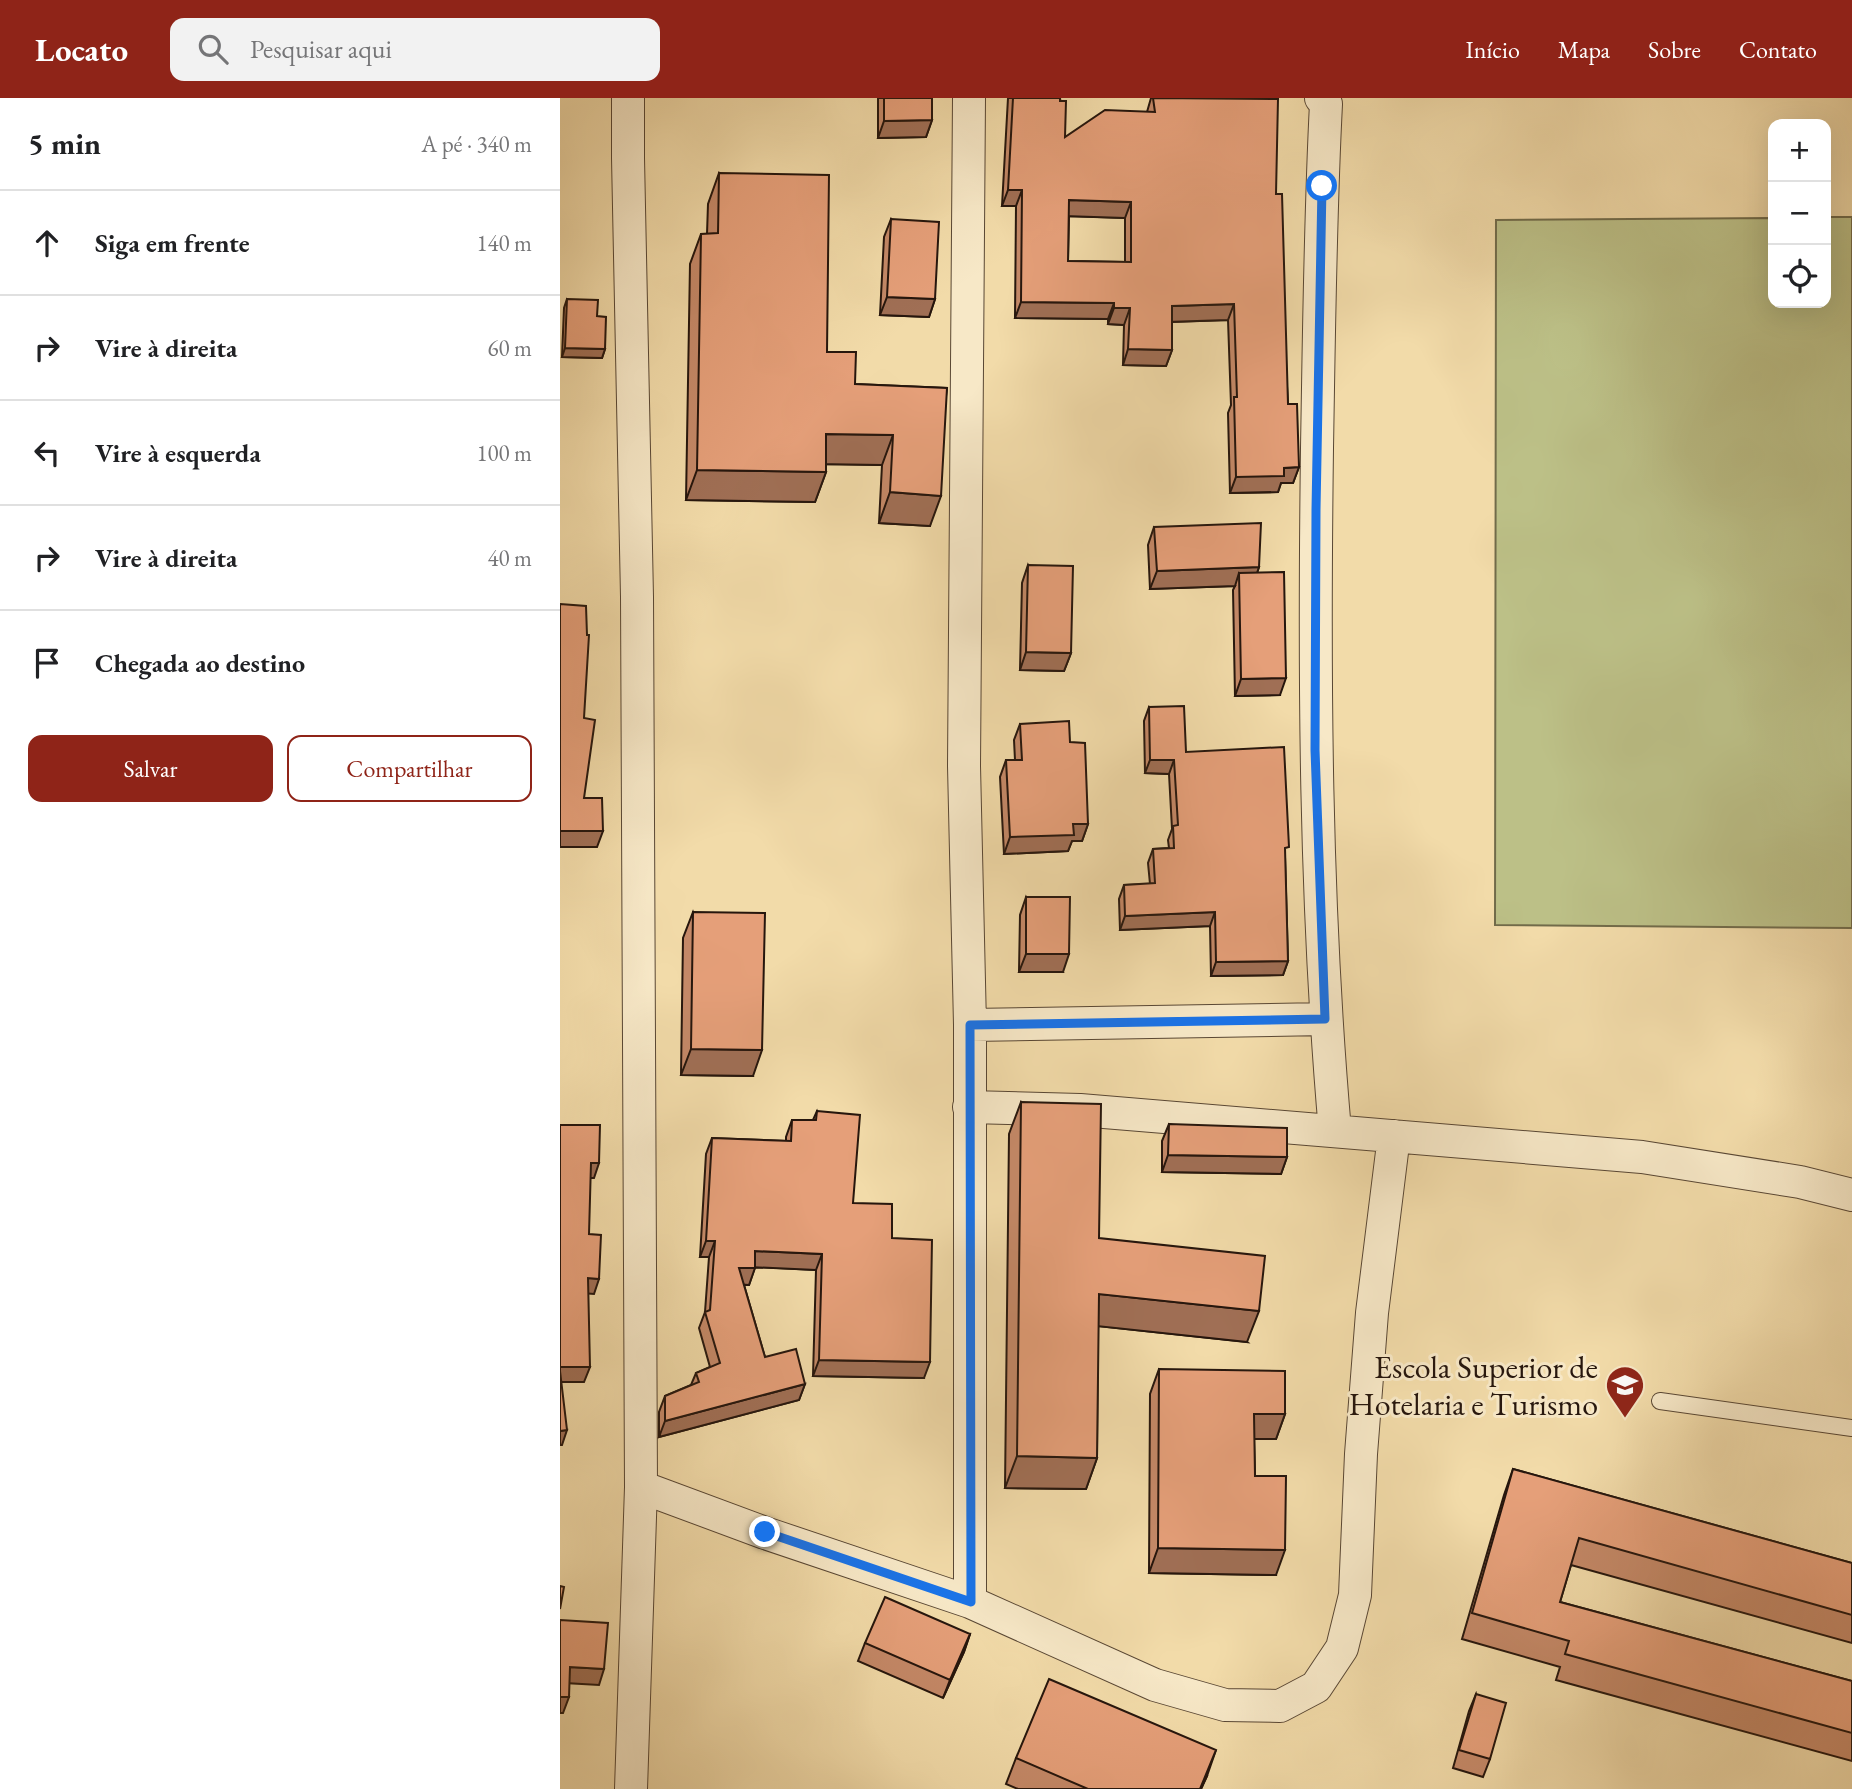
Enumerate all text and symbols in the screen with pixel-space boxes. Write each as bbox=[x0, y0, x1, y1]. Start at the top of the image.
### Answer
search box bbox=[170, 18, 660, 81]
text: Locato bbox=[35, 28, 128, 71]
icon: search bbox=[194, 30, 232, 68]
text: Pesquisar aqui bbox=[250, 32, 392, 66]
text: Início bbox=[1466, 34, 1520, 65]
text: Mapa bbox=[1558, 34, 1610, 65]
text: Sobre bbox=[1648, 34, 1701, 65]
text: Contato bbox=[1739, 34, 1817, 65]
map controls bbox=[1768, 119, 1831, 308]
button: + bbox=[1768, 119, 1831, 182]
text: 5 min bbox=[28, 124, 101, 163]
text: A pé · 340 m bbox=[421, 129, 532, 159]
route start bbox=[1306, 170, 1337, 201]
button: − bbox=[1768, 182, 1831, 245]
icon: ahead bbox=[28, 224, 66, 262]
text: Siga em frente bbox=[95, 226, 250, 260]
text: 140 m bbox=[476, 228, 532, 258]
button: locate bbox=[1768, 245, 1831, 308]
icon: right bbox=[28, 329, 66, 367]
text: Vire à direita bbox=[95, 331, 237, 365]
text: 60 m bbox=[487, 333, 532, 363]
icon: left bbox=[28, 434, 66, 472]
text: Vire à esquerda bbox=[95, 436, 261, 470]
text: 100 m bbox=[476, 438, 532, 468]
icon: right bbox=[28, 539, 66, 577]
text: Vire à direita bbox=[95, 541, 237, 575]
text: 40 m bbox=[487, 543, 532, 573]
icon: arrive bbox=[28, 644, 66, 682]
text: Chegada ao destino bbox=[95, 646, 305, 680]
button: Salvar bbox=[28, 735, 273, 802]
button: Compartilhar bbox=[287, 735, 532, 802]
place label: Escola Superior de Hotelaria e Turismo bbox=[1349, 1346, 1598, 1425]
school or university icon: Escola Superior de Hotelaria e Turismo bbox=[1604, 1364, 1646, 1419]
route end bbox=[749, 1516, 780, 1547]

